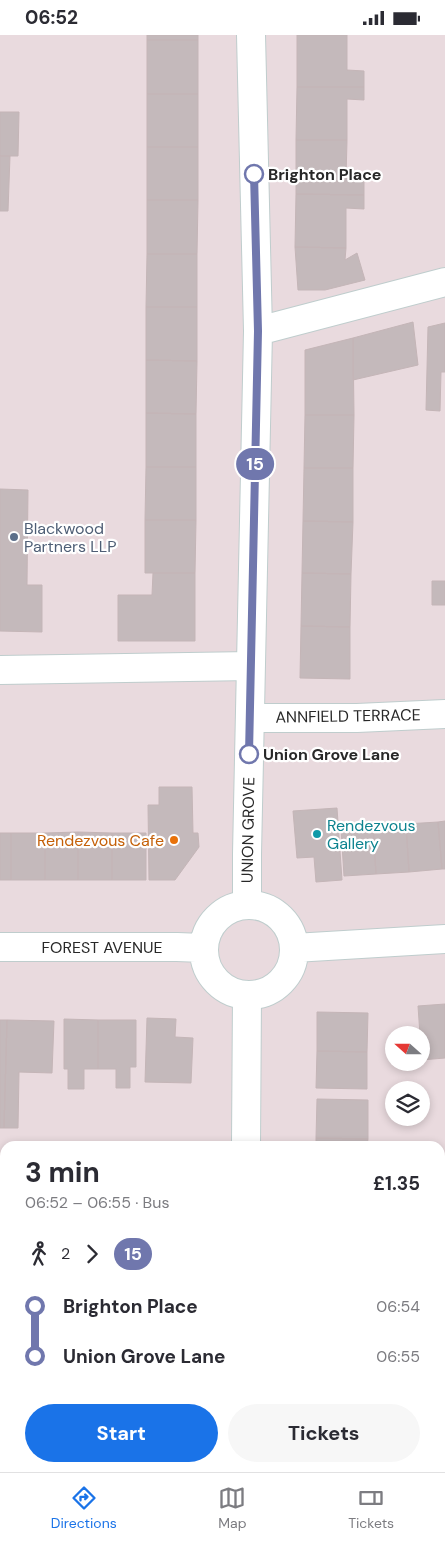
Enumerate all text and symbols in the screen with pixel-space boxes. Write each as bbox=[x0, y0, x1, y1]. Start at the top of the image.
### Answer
text: 06:52 bbox=[25, 5, 78, 30]
marker: Brighton Place bbox=[244, 164, 264, 184]
place label: Brighton Place bbox=[268, 164, 382, 185]
line badge: 15 bbox=[232, 448, 278, 480]
text: 15 bbox=[246, 452, 264, 476]
place label: Blackwood Partners LLP bbox=[24, 518, 116, 557]
marker: Blackwood Partners LLP bbox=[8, 531, 20, 543]
street label: ANNFIELD TERRACE bbox=[275, 704, 421, 728]
marker: Union Grove Lane bbox=[239, 744, 259, 764]
place label: Union Grove Lane bbox=[263, 744, 400, 765]
street label: UNION GROVE bbox=[237, 777, 259, 883]
place label: Rendezvous Gallery bbox=[327, 815, 415, 854]
marker: Rendezvous Gallery bbox=[311, 828, 323, 840]
place label: Rendezvous Cafe bbox=[37, 830, 164, 851]
marker: Rendezvous Cafe bbox=[168, 834, 180, 846]
street label: FOREST AVENUE bbox=[41, 937, 163, 958]
north arrow bbox=[385, 1026, 430, 1071]
map controls bbox=[385, 1026, 430, 1126]
button: layers bbox=[385, 1081, 430, 1126]
text: 3 min bbox=[25, 1154, 100, 1191]
text: £1.35 bbox=[373, 1171, 420, 1196]
text: 06:52 – 06:55 · Bus bbox=[25, 1192, 169, 1213]
icon: walk bbox=[25, 1240, 53, 1268]
icon: forward bbox=[78, 1240, 106, 1268]
text: 15 bbox=[124, 1242, 142, 1266]
text: 2 bbox=[61, 1243, 70, 1264]
text: Brighton Place bbox=[63, 1294, 198, 1319]
text: 06:54 bbox=[376, 1296, 420, 1317]
text: Union Grove Lane bbox=[63, 1344, 225, 1369]
text: 06:55 bbox=[376, 1346, 420, 1367]
button: Start bbox=[25, 1404, 218, 1462]
button: Tickets bbox=[228, 1404, 420, 1462]
tab: Directions bbox=[51, 1484, 117, 1532]
tab: Map bbox=[218, 1484, 247, 1532]
tab: Tickets bbox=[348, 1484, 394, 1532]

